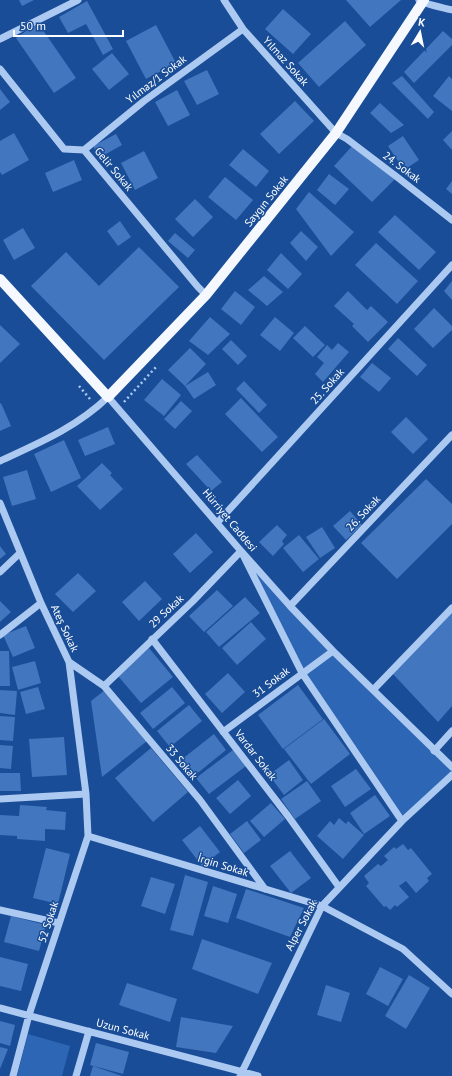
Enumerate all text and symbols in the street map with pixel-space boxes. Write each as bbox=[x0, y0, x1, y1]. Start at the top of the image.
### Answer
scale bar bbox=[14, 12, 123, 38]
north arrow bbox=[400, 12, 440, 52]
text: K bbox=[417, 15, 426, 30]
text: 50 m bbox=[20, 18, 46, 33]
street label: Yılmaz Sokak bbox=[260, 33, 312, 89]
street label: Yılmaz/1 Sokak bbox=[123, 51, 190, 106]
street label: Gelir Sokak bbox=[92, 144, 137, 194]
street label: 24. Sokak bbox=[380, 148, 424, 186]
street label: Saygın Sokak bbox=[241, 172, 291, 229]
street label: 25. Sokak bbox=[307, 364, 347, 407]
street label: Hürriyet Caddesi bbox=[200, 486, 260, 554]
street label: 26. Sokak bbox=[343, 492, 384, 534]
street label: 29 Sokak bbox=[146, 591, 187, 631]
street label: Ateş Sokak bbox=[48, 602, 82, 655]
street label: 31 Sokak bbox=[250, 663, 293, 700]
street label: Vardar Sokak bbox=[231, 726, 281, 784]
street label: 33 Sokak bbox=[163, 741, 202, 783]
street label: İrgin Sokak bbox=[196, 851, 251, 880]
street label: Alper Sokak bbox=[282, 897, 321, 953]
street label: 52 Sokak bbox=[35, 899, 61, 944]
street label: Uzun Sokak bbox=[95, 1015, 152, 1043]

